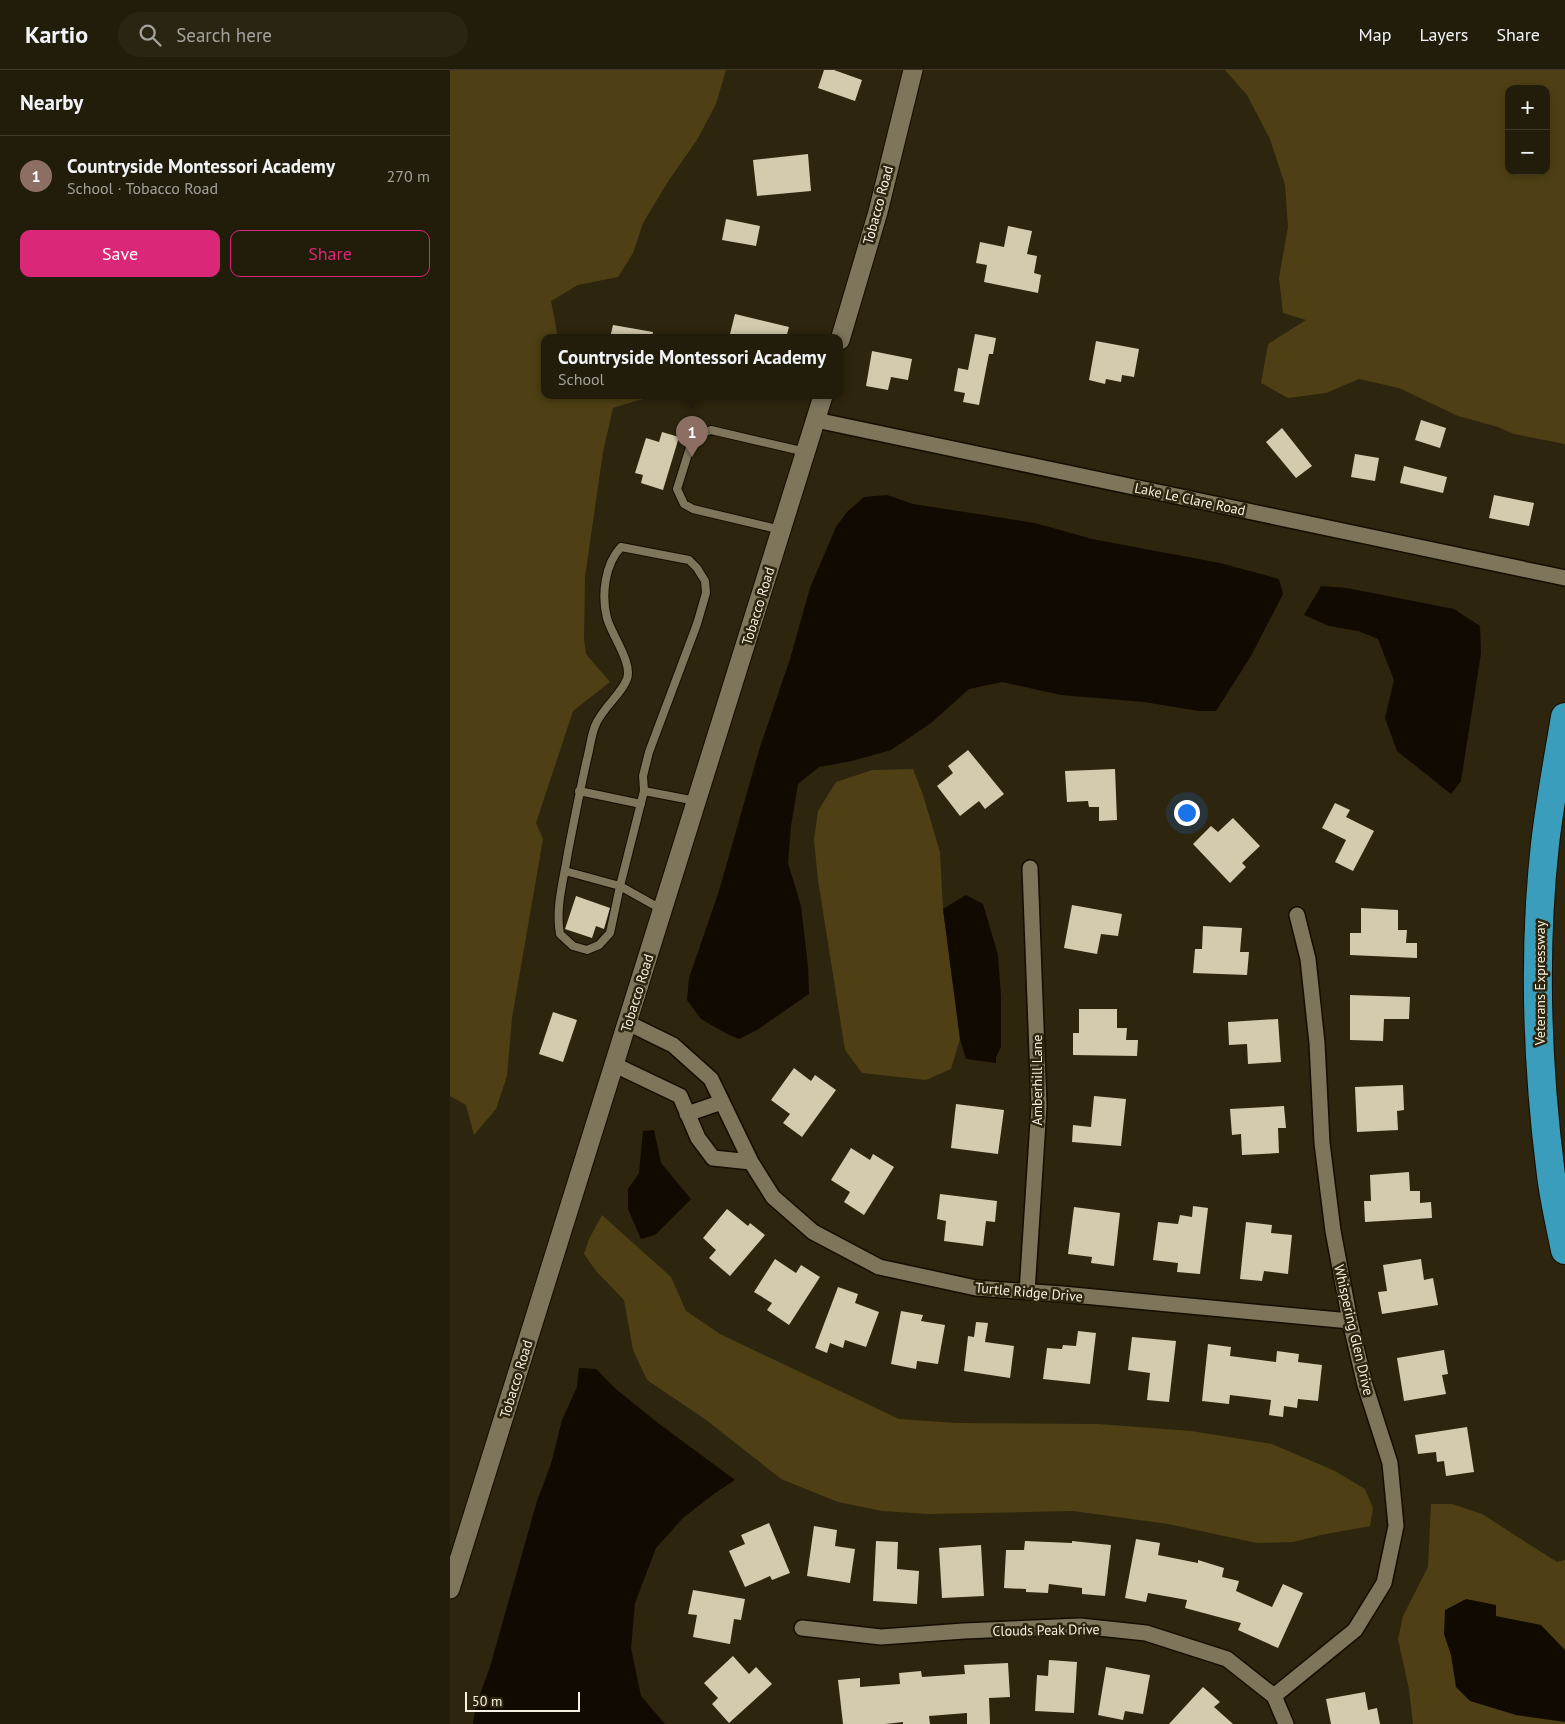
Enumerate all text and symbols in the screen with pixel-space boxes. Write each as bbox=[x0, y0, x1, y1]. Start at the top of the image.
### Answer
search box bbox=[118, 12, 468, 57]
text: Kartio bbox=[25, 19, 88, 50]
icon: search bbox=[136, 21, 164, 49]
text: Search here bbox=[176, 23, 272, 47]
text: Map bbox=[1359, 23, 1391, 46]
text: Layers bbox=[1419, 23, 1468, 46]
text: Share bbox=[1496, 23, 1540, 46]
map controls bbox=[1505, 85, 1550, 175]
button: + bbox=[1505, 85, 1550, 130]
text: Nearby bbox=[20, 89, 83, 116]
button: − bbox=[1505, 130, 1550, 175]
text: Countryside Montessori Academy bbox=[67, 154, 335, 178]
street label: Tobacco Road bbox=[859, 164, 897, 246]
text: 1 bbox=[31, 166, 41, 186]
text: 270 m bbox=[387, 166, 430, 186]
text: School · Tobacco Road bbox=[67, 178, 218, 198]
button: Save bbox=[20, 230, 220, 277]
button: Share bbox=[230, 230, 430, 277]
popup bbox=[541, 334, 843, 399]
text: Countryside Montessori Academy bbox=[558, 345, 826, 369]
text: School bbox=[558, 369, 604, 389]
pin: 1 bbox=[676, 416, 708, 457]
street label: Lake Le Clare Road bbox=[1133, 478, 1247, 520]
street label: Tobacco Road bbox=[738, 565, 778, 647]
your location bbox=[1174, 800, 1200, 826]
street label: Veterans Expressway bbox=[1531, 920, 1549, 1046]
street label: Tobacco Road bbox=[617, 952, 657, 1034]
street label: Amberhill Lane bbox=[1028, 1035, 1046, 1126]
street label: Whispering Glen Drive bbox=[1330, 1263, 1378, 1397]
street label: Turtle Ridge Drive bbox=[974, 1278, 1084, 1306]
street label: Tobacco Road bbox=[496, 1338, 536, 1420]
street label: Clouds Peak Drive bbox=[992, 1620, 1100, 1640]
scale bar bbox=[465, 1689, 580, 1712]
text: 50 m bbox=[472, 1692, 502, 1710]

